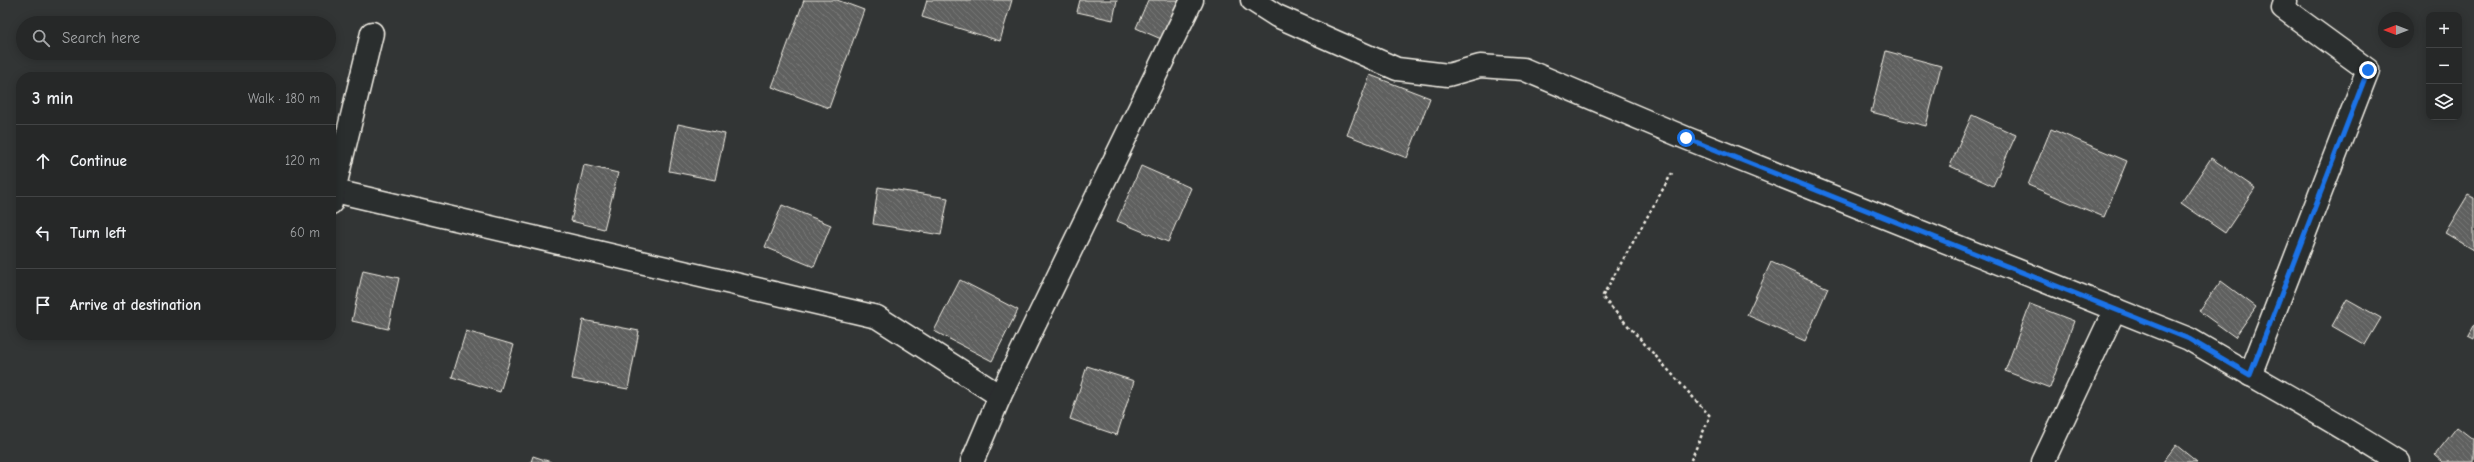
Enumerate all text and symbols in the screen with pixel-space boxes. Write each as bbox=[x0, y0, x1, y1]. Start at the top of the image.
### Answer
north arrow bbox=[2378, 12, 2414, 48]
map controls bbox=[2426, 12, 2462, 120]
button: + bbox=[2426, 12, 2462, 48]
search box bbox=[16, 16, 336, 60]
icon: search bbox=[30, 27, 52, 49]
text: Search here bbox=[62, 29, 140, 47]
button: − bbox=[2426, 48, 2462, 84]
route end bbox=[2359, 61, 2377, 79]
button: layers bbox=[2426, 84, 2462, 120]
text: 3 min bbox=[32, 89, 73, 108]
text: Walk · 180 m bbox=[248, 91, 320, 106]
route start bbox=[1677, 129, 1695, 147]
icon: ahead bbox=[32, 150, 54, 172]
text: Continue bbox=[70, 152, 127, 170]
text: 120 m bbox=[285, 153, 320, 168]
icon: left bbox=[32, 222, 54, 244]
text: Turn left bbox=[70, 224, 126, 242]
text: 60 m bbox=[290, 225, 320, 240]
icon: arrive bbox=[32, 294, 54, 316]
text: Arrive at destination bbox=[70, 296, 201, 314]

